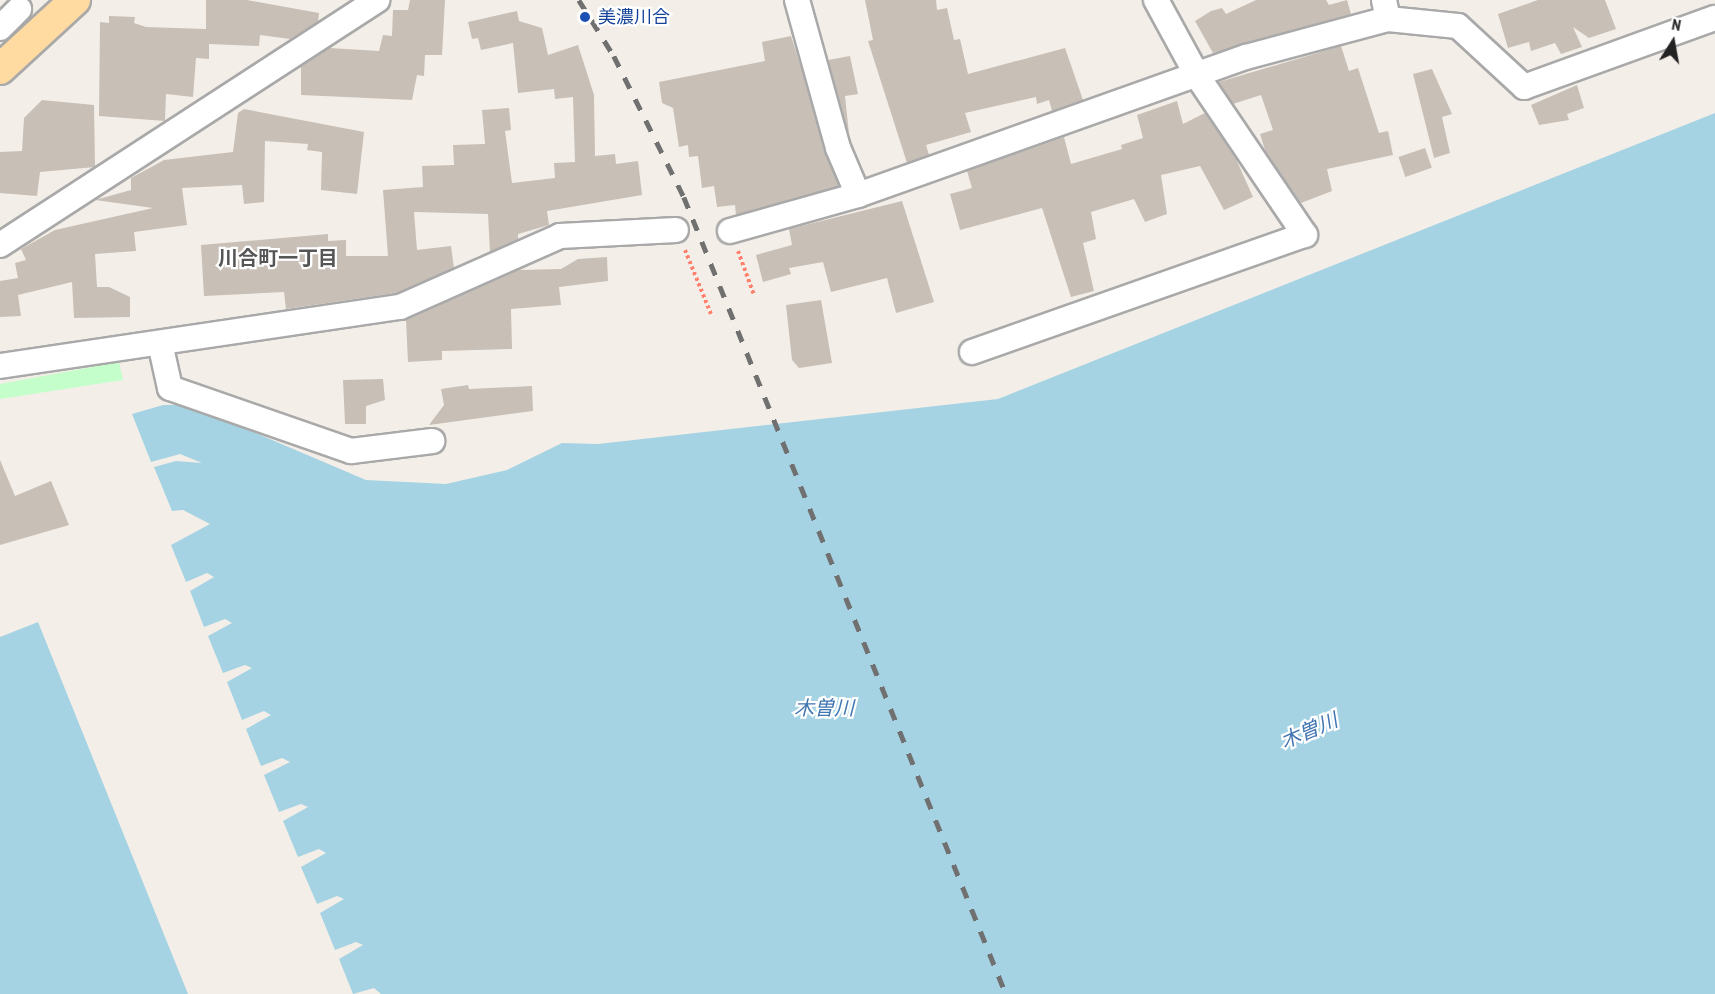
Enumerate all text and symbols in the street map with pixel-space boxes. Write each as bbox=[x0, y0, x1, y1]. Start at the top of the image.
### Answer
place label: 美濃川合 bbox=[598, 6, 670, 28]
marker: 美濃川合 bbox=[576, 8, 594, 26]
north arrow bbox=[1643, 12, 1703, 72]
text: N bbox=[1670, 14, 1683, 35]
district label: 川合町一丁目 bbox=[218, 246, 338, 270]
water label: 木曽川 bbox=[794, 696, 854, 720]
water label: 木曽川 bbox=[1277, 708, 1341, 754]

